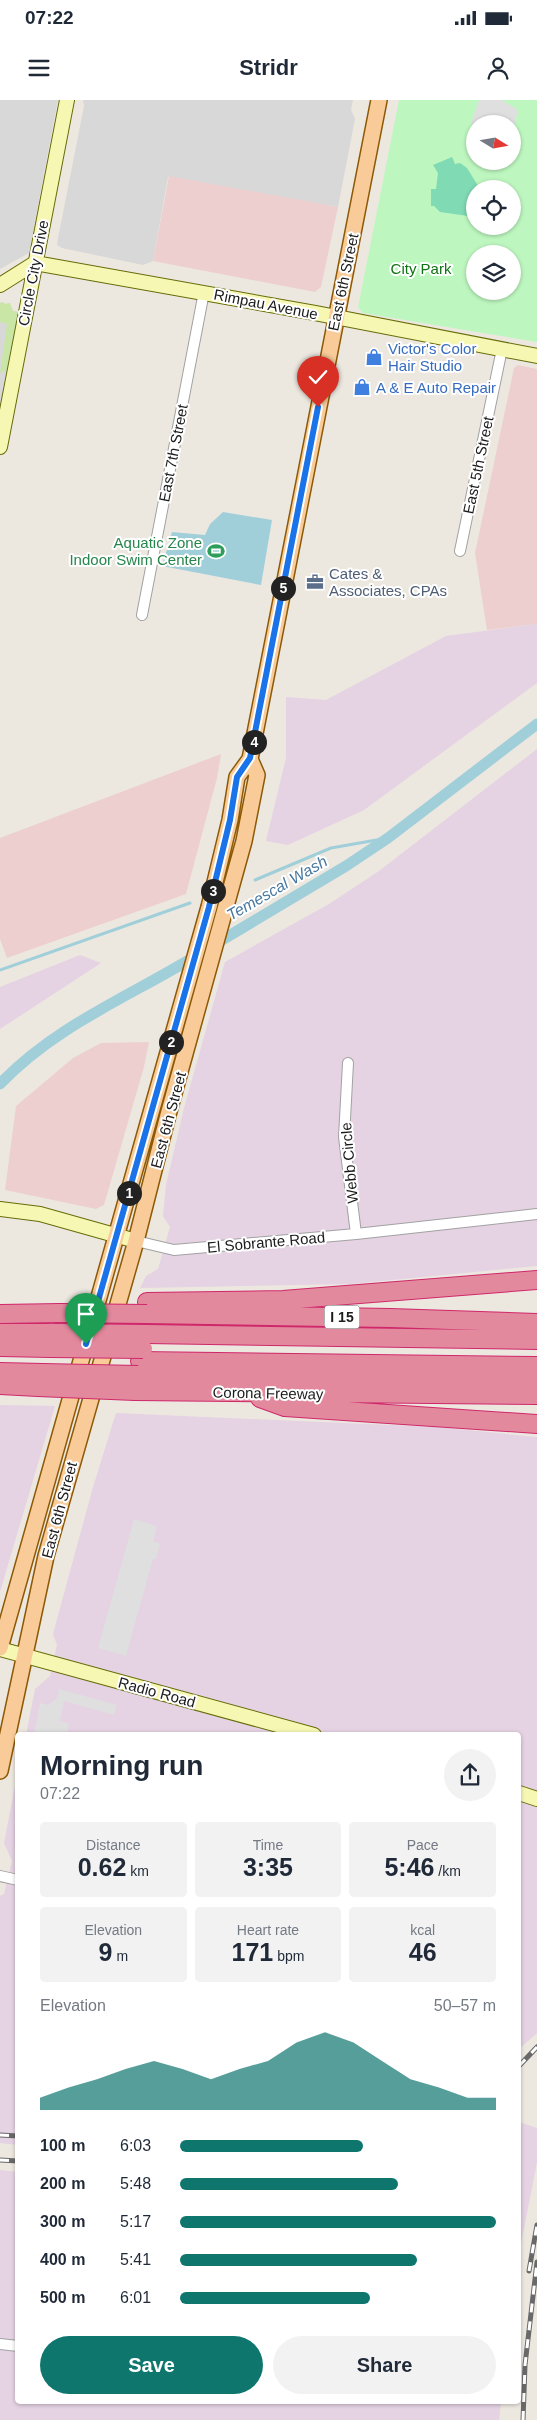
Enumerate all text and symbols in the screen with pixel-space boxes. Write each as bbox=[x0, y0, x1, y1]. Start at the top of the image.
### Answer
text: 07:22 bbox=[25, 7, 74, 28]
icon: menu bbox=[25, 54, 53, 82]
icon: person bbox=[484, 54, 512, 82]
text: Stridr bbox=[239, 55, 298, 80]
north arrow bbox=[466, 115, 521, 170]
map controls bbox=[466, 115, 521, 300]
button: locate bbox=[466, 180, 521, 235]
street label: Circle City Drive bbox=[14, 219, 52, 327]
street label: East 6th Street bbox=[324, 231, 362, 332]
button: layers bbox=[466, 245, 521, 300]
park label: City Park bbox=[391, 260, 452, 277]
street label: Rimpau Avenue bbox=[213, 286, 319, 322]
place label: Victor's Color Hair Studio bbox=[388, 340, 476, 374]
shop icon: Victor's Color Hair Studio bbox=[364, 347, 384, 367]
pin bbox=[297, 356, 339, 407]
icon: check bbox=[304, 363, 332, 391]
shop icon: A & E Auto Repair bbox=[352, 377, 372, 397]
place label: A & E Auto Repair bbox=[376, 379, 496, 396]
street label: East 7th Street bbox=[155, 402, 191, 503]
street label: East 5th Street bbox=[459, 414, 497, 515]
place label: Aquatic Zone Indoor Swim Center bbox=[69, 534, 202, 568]
sports icon: Aquatic Zone Indoor Swim Center bbox=[206, 541, 226, 561]
place label: Cates & Associates, CPAs bbox=[329, 565, 447, 599]
office icon: Cates & Associates, CPAs bbox=[305, 572, 325, 592]
pin: 5 bbox=[270, 576, 296, 600]
text: 5 bbox=[280, 580, 287, 596]
pin: 4 bbox=[242, 730, 266, 754]
text: 4 bbox=[251, 734, 258, 750]
water label: Temescal Wash bbox=[224, 852, 330, 924]
pin: 3 bbox=[200, 878, 226, 904]
text: 3 bbox=[210, 883, 217, 899]
pin: 2 bbox=[158, 1030, 184, 1054]
text: 2 bbox=[168, 1034, 175, 1050]
street label: East 6th Street bbox=[147, 1069, 189, 1170]
street label: Webb Circle bbox=[337, 1122, 361, 1204]
pin: 1 bbox=[116, 1180, 142, 1206]
text: 1 bbox=[126, 1185, 133, 1201]
street label: El Sobrante Road bbox=[206, 1228, 326, 1256]
pin bbox=[65, 1293, 107, 1344]
icon: arrive bbox=[72, 1300, 100, 1328]
road number: I 15 bbox=[324, 1306, 360, 1328]
street label: Corona Freeway bbox=[212, 1384, 324, 1402]
street label: East 6th Street bbox=[38, 1459, 80, 1560]
street label: Radio Road bbox=[117, 1674, 197, 1710]
button: share bbox=[444, 1749, 496, 1801]
text: Morning run bbox=[40, 1750, 203, 1781]
text: 07:22 bbox=[40, 1785, 80, 1802]
text: Distance bbox=[86, 1837, 141, 1853]
text: Time bbox=[253, 1837, 283, 1853]
text: Pace bbox=[407, 1837, 439, 1853]
text: 0.62 bbox=[78, 1853, 126, 1881]
text: 3:35 bbox=[243, 1853, 293, 1881]
text: 5:46 bbox=[384, 1853, 434, 1881]
text: km bbox=[126, 1863, 149, 1879]
text: /km bbox=[434, 1863, 461, 1879]
text: Elevation bbox=[85, 1922, 142, 1938]
text: Heart rate bbox=[237, 1922, 299, 1938]
text: kcal bbox=[410, 1922, 435, 1938]
text: 9 bbox=[99, 1938, 113, 1966]
text: 171 bbox=[232, 1938, 273, 1966]
text: 46 bbox=[409, 1938, 437, 1966]
text: m bbox=[113, 1948, 128, 1964]
text: bpm bbox=[273, 1948, 304, 1964]
text: Elevation bbox=[40, 1997, 106, 2014]
text: 50–57 m bbox=[434, 1997, 496, 2014]
text: 100 m bbox=[40, 2137, 85, 2154]
text: 6:03 bbox=[120, 2137, 151, 2154]
text: 200 m bbox=[40, 2175, 85, 2192]
text: 5:48 bbox=[120, 2175, 151, 2192]
text: 300 m bbox=[40, 2213, 85, 2230]
text: 5:17 bbox=[120, 2213, 151, 2230]
text: 400 m bbox=[40, 2251, 85, 2268]
text: 5:41 bbox=[120, 2251, 151, 2268]
text: 500 m bbox=[40, 2289, 85, 2306]
text: 6:01 bbox=[120, 2289, 151, 2306]
button: Save bbox=[40, 2336, 263, 2394]
button: Share bbox=[273, 2336, 496, 2394]

